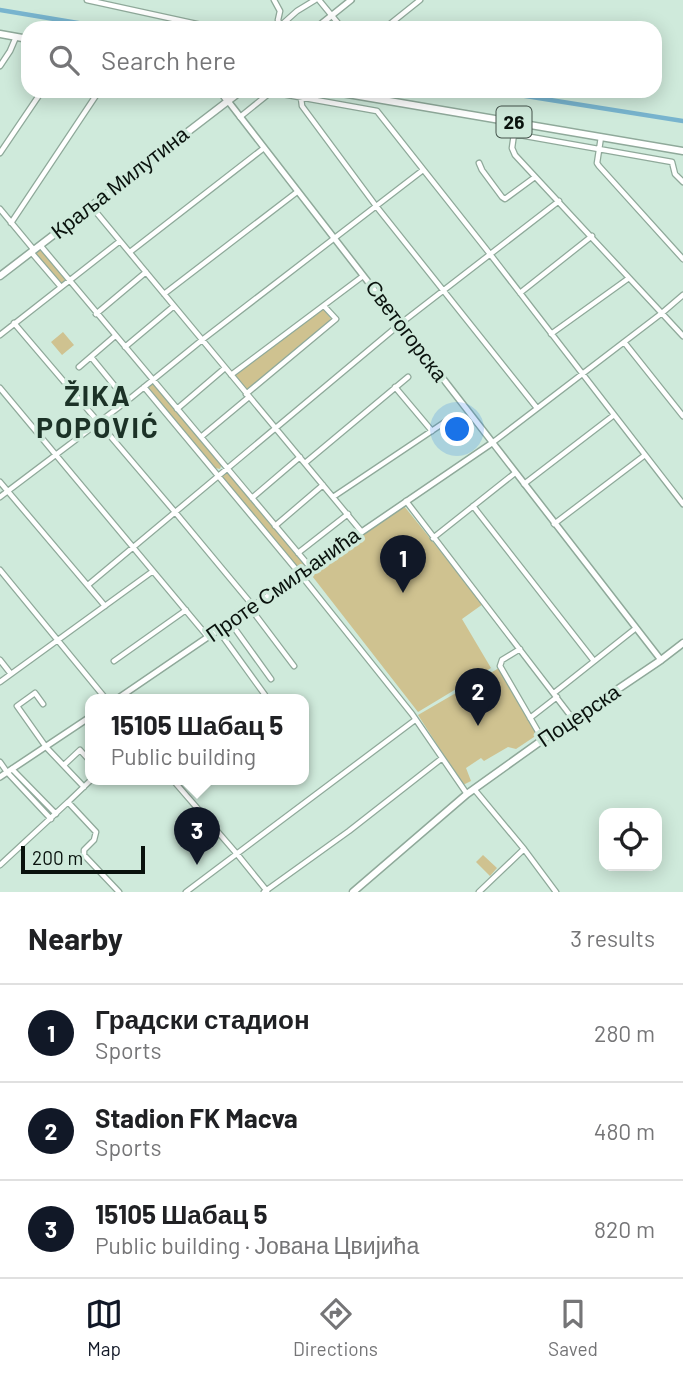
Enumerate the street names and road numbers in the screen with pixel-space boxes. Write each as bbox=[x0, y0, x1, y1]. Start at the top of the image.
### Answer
road number: 26 bbox=[496, 106, 532, 138]
street label: Краља Милутина bbox=[46, 120, 193, 243]
street label: Светогорска bbox=[361, 274, 454, 386]
street label: Проте Смиљанића bbox=[200, 521, 364, 646]
street label: Поцерска bbox=[532, 678, 624, 751]

